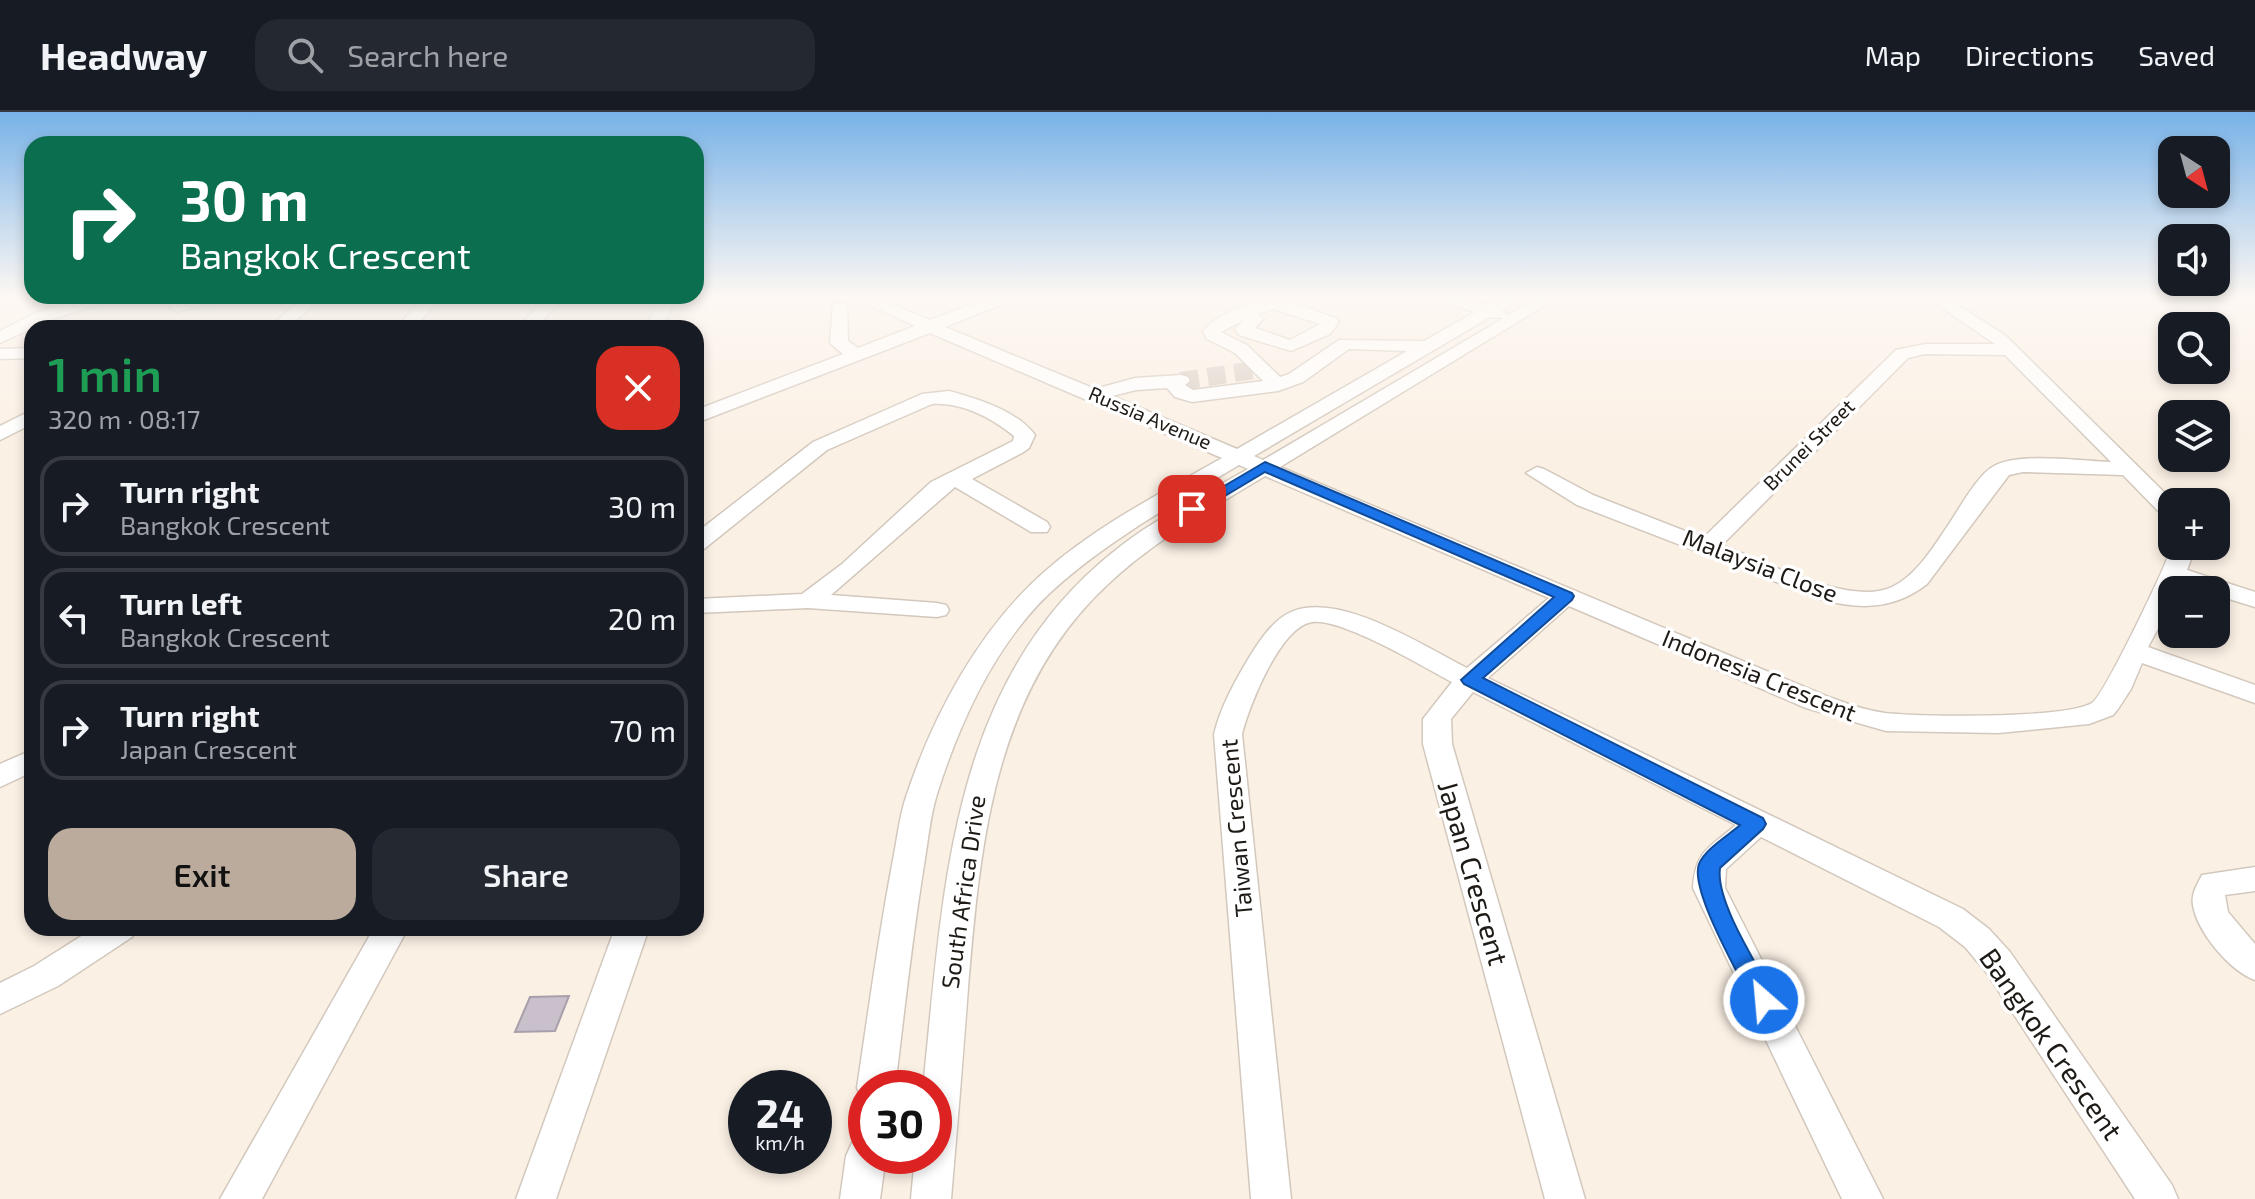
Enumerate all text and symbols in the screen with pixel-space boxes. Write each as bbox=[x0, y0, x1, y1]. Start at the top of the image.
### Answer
search box bbox=[255, 19, 815, 91]
text: Headway bbox=[40, 32, 207, 78]
icon: search bbox=[283, 33, 327, 77]
text: Search here bbox=[347, 37, 508, 73]
text: Map bbox=[1865, 38, 1921, 72]
text: Directions bbox=[1965, 38, 2094, 72]
text: Saved bbox=[2138, 38, 2215, 72]
north arrow bbox=[2158, 136, 2230, 208]
map controls bbox=[2158, 136, 2230, 648]
text: 30 m bbox=[180, 165, 309, 232]
icon: right bbox=[48, 168, 152, 272]
button: sound bbox=[2158, 224, 2230, 296]
text: Bangkok Crescent bbox=[180, 233, 471, 276]
button: search bbox=[2158, 312, 2230, 384]
text: 1 min bbox=[48, 344, 162, 402]
button: close bbox=[596, 346, 680, 430]
street label: Russia Avenue bbox=[1085, 380, 1215, 454]
street label: Brunei Street bbox=[1758, 393, 1859, 495]
button: layers bbox=[2158, 400, 2230, 472]
text: 320 m · 08:17 bbox=[48, 403, 200, 434]
text: Turn right bbox=[120, 473, 260, 509]
pin bbox=[1158, 475, 1226, 543]
icon: right bbox=[52, 484, 96, 528]
icon: arrive bbox=[1170, 487, 1214, 531]
text: 30 m bbox=[608, 488, 676, 524]
button: + bbox=[2158, 488, 2230, 560]
text: Bangkok Crescent bbox=[120, 509, 330, 540]
street label: Malaysia Close bbox=[1679, 522, 1842, 607]
button: − bbox=[2158, 576, 2230, 648]
text: Turn left bbox=[120, 585, 242, 621]
icon: left bbox=[52, 596, 96, 640]
text: 20 m bbox=[608, 600, 676, 636]
text: Bangkok Crescent bbox=[120, 621, 330, 652]
street label: Indonesia Crescent bbox=[1658, 622, 1861, 727]
text: Turn right bbox=[120, 697, 260, 733]
icon: right bbox=[52, 708, 96, 752]
text: 70 m bbox=[610, 712, 676, 748]
text: Japan Crescent bbox=[120, 733, 297, 764]
street label: Taiwan Crescent bbox=[1213, 738, 1258, 918]
street label: Japan Crescent bbox=[1431, 776, 1517, 969]
street label: South Africa Drive bbox=[935, 793, 990, 991]
button: Exit bbox=[48, 828, 356, 920]
button: Share bbox=[372, 828, 680, 920]
street label: Bangkok Crescent bbox=[1973, 941, 2131, 1146]
position arrow bbox=[1722, 958, 1806, 1042]
speed limit sign: 30 bbox=[848, 1070, 952, 1174]
text: 24 bbox=[756, 1088, 804, 1136]
text: km/h bbox=[755, 1130, 805, 1154]

